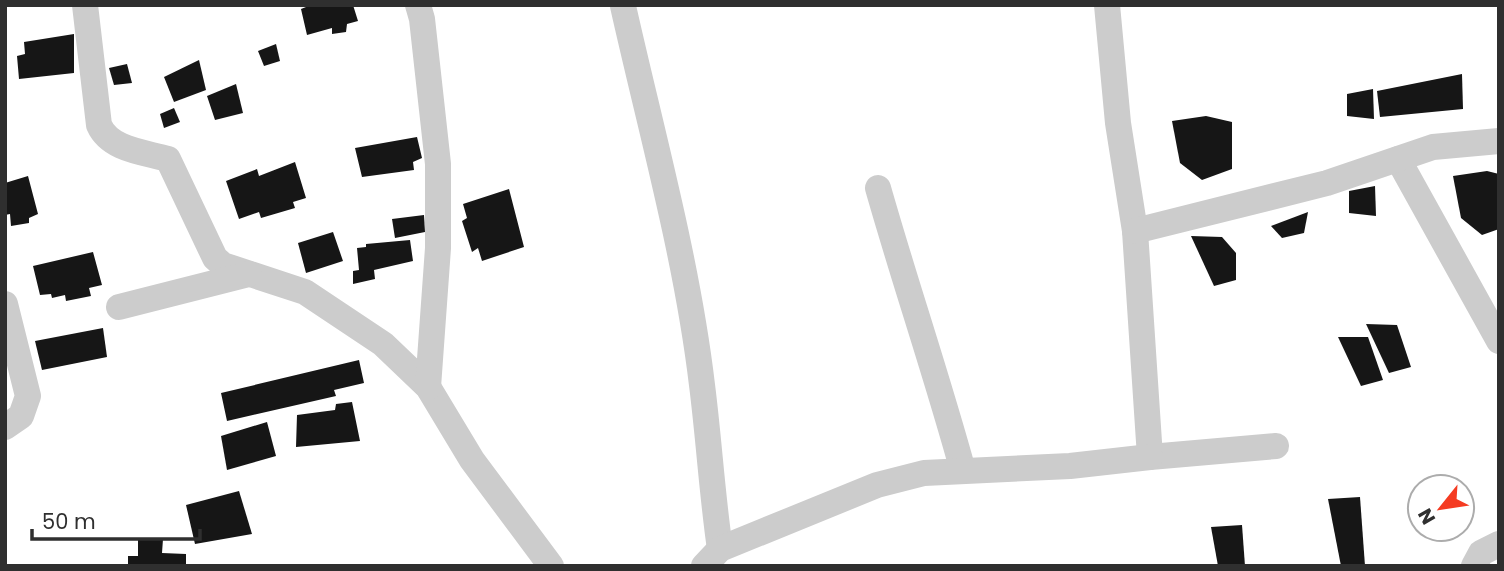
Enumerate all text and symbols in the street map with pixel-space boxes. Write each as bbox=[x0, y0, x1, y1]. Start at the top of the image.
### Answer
north arrow bbox=[1406, 473, 1476, 543]
scale bar bbox=[32, 498, 200, 542]
text: N bbox=[1411, 503, 1442, 529]
text: 50 m bbox=[42, 507, 96, 536]

